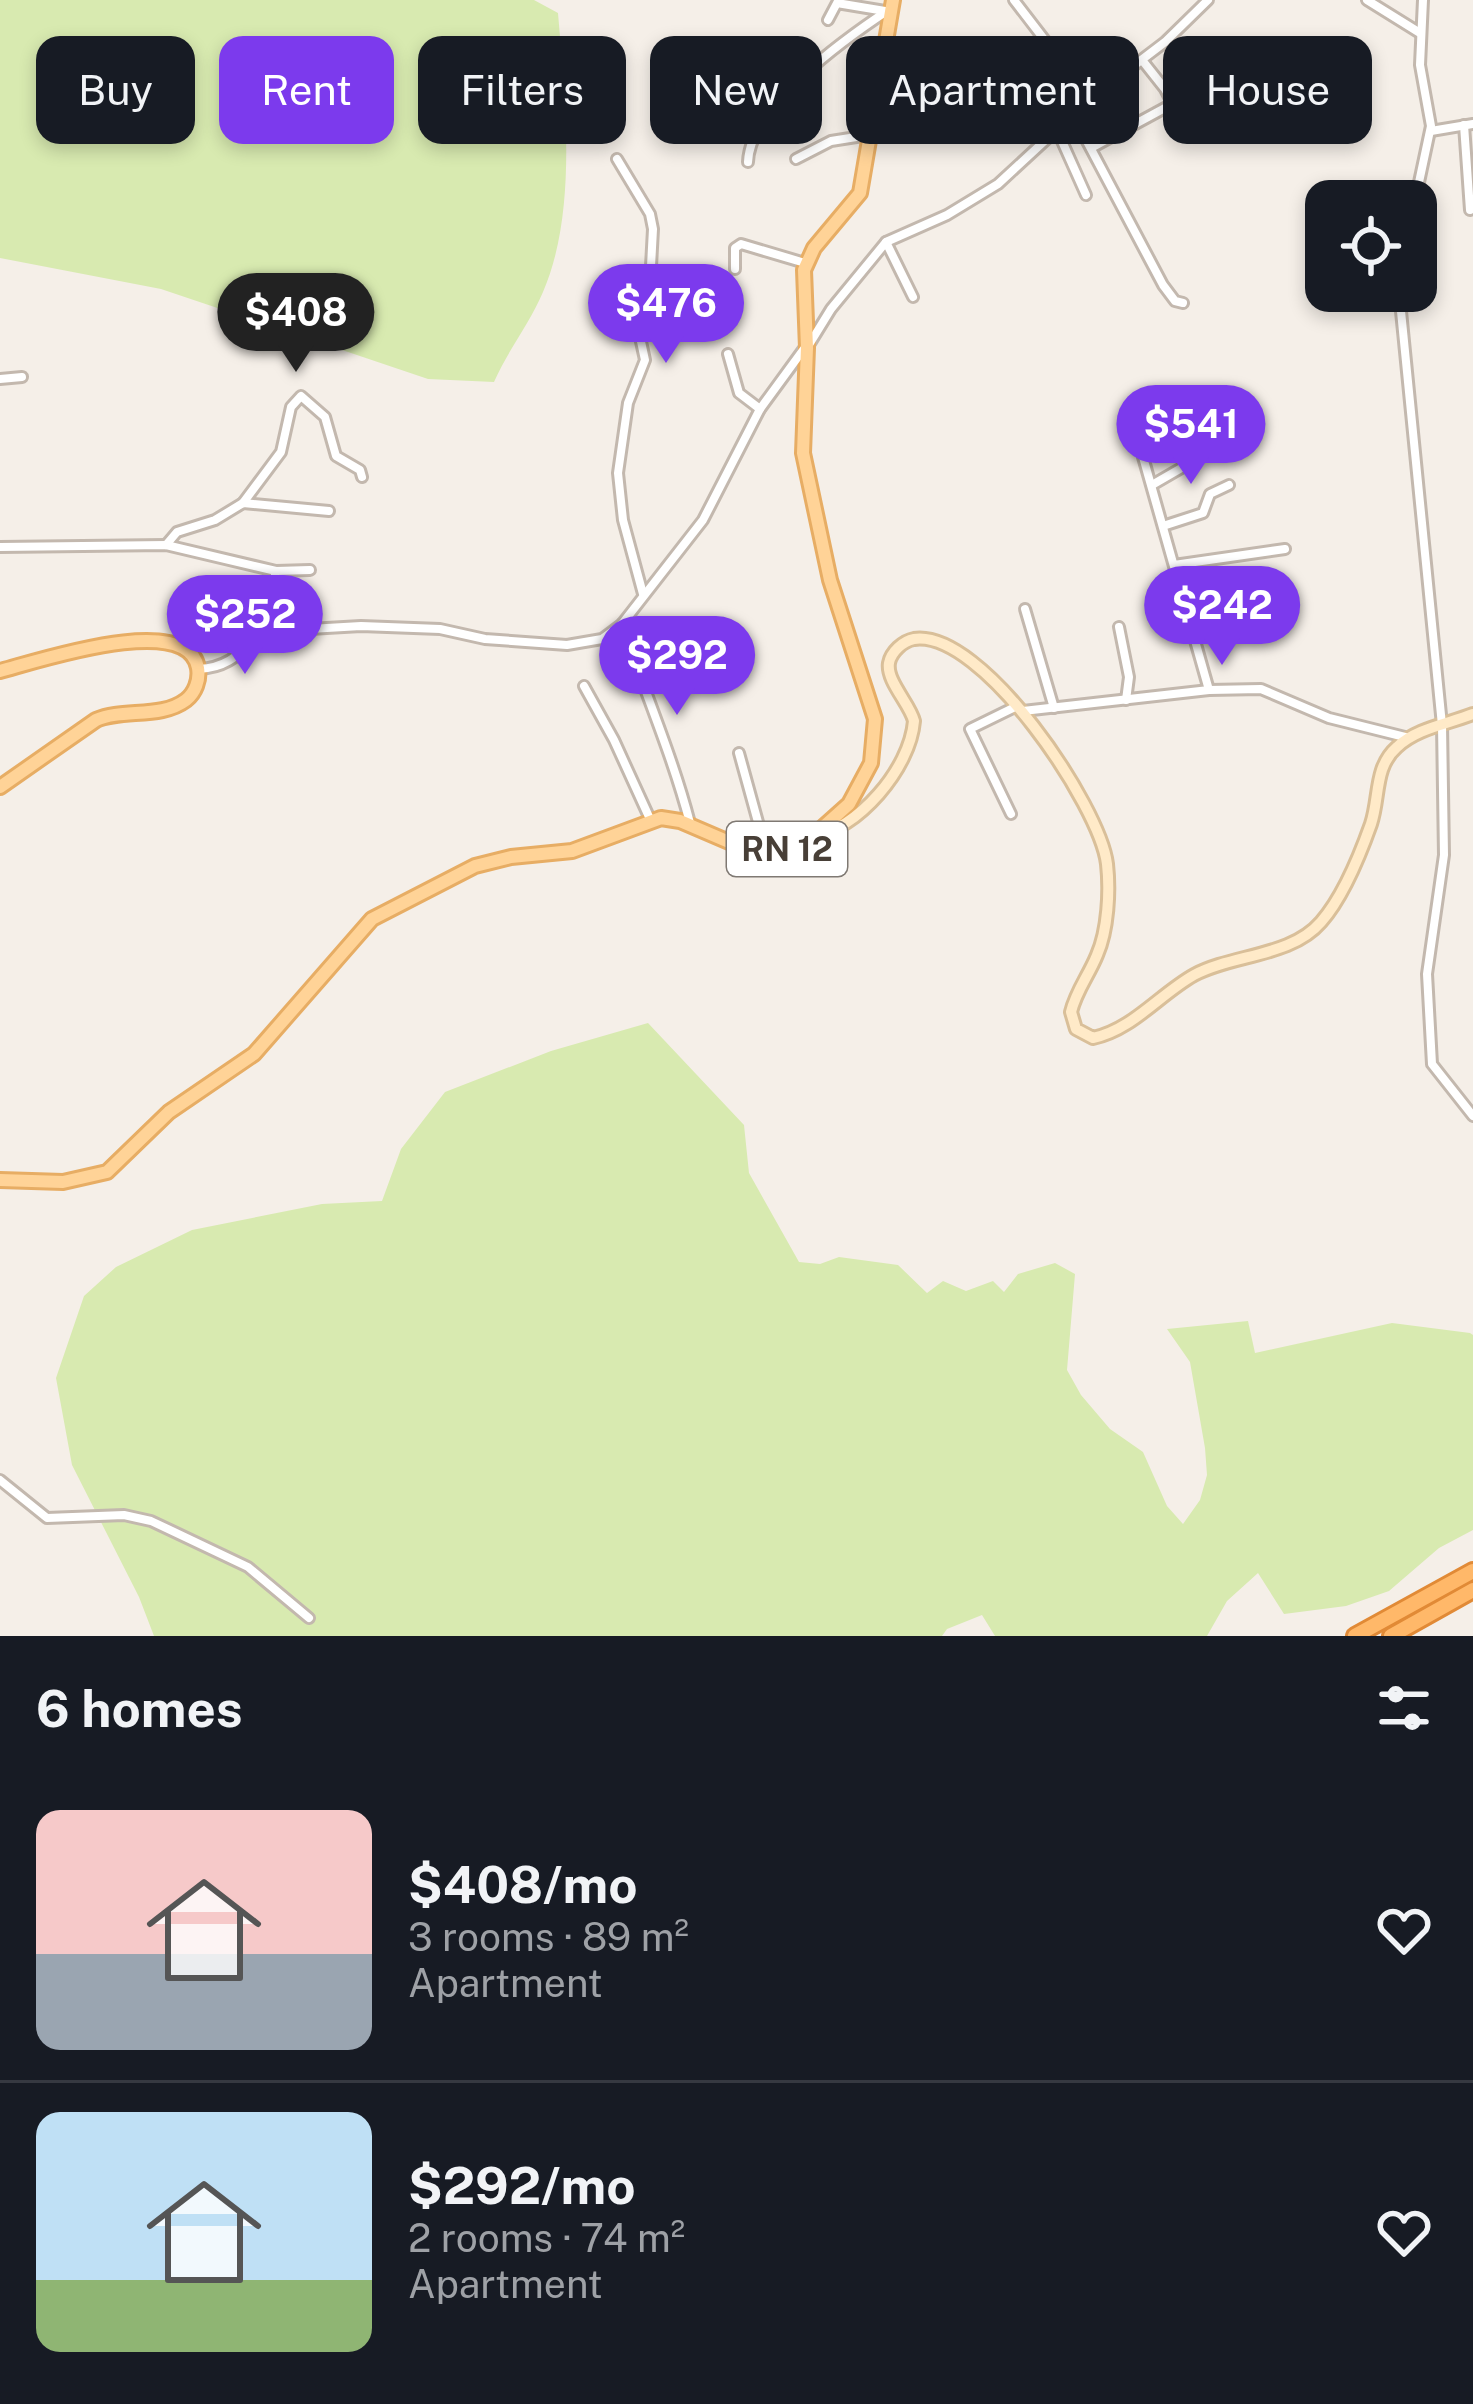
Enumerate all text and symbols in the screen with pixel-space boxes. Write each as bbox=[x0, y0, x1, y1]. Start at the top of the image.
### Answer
chip: Buy bbox=[36, 36, 195, 144]
chip: Rent bbox=[219, 36, 394, 144]
chip: Filters bbox=[418, 36, 626, 144]
chip: New bbox=[650, 36, 822, 144]
chip: Apartment bbox=[846, 36, 1139, 144]
chip: House bbox=[1163, 36, 1372, 144]
map controls bbox=[1305, 180, 1437, 312]
button: locate bbox=[1305, 180, 1437, 312]
pin: $476 bbox=[595, 264, 737, 366]
pin: $408 bbox=[225, 273, 367, 375]
text: $476 bbox=[615, 280, 717, 326]
text: $408 bbox=[244, 289, 348, 335]
pin: $541 bbox=[1120, 385, 1262, 487]
text: $541 bbox=[1143, 401, 1239, 447]
pin: $242 bbox=[1151, 566, 1293, 668]
pin: $252 bbox=[174, 575, 316, 677]
text: $242 bbox=[1171, 582, 1273, 628]
text: $252 bbox=[194, 591, 296, 637]
pin: $292 bbox=[606, 616, 748, 718]
text: $292 bbox=[626, 632, 728, 678]
road number: RN 12 bbox=[727, 822, 847, 876]
icon: filters bbox=[1371, 1675, 1437, 1741]
text: 6 homes bbox=[36, 1679, 243, 1738]
text: $408/mo bbox=[408, 1855, 638, 1914]
icon: home bbox=[132, 1858, 276, 2002]
icon: heart bbox=[1371, 1897, 1437, 1963]
text: 3 rooms · 89 m² bbox=[408, 1914, 689, 1960]
text: Apartment bbox=[408, 1960, 603, 2006]
text: $292/mo bbox=[408, 2156, 636, 2215]
icon: home bbox=[132, 2160, 276, 2304]
icon: heart bbox=[1371, 2199, 1437, 2265]
text: 2 rooms · 74 m² bbox=[408, 2215, 685, 2261]
text: Apartment bbox=[408, 2261, 603, 2307]

